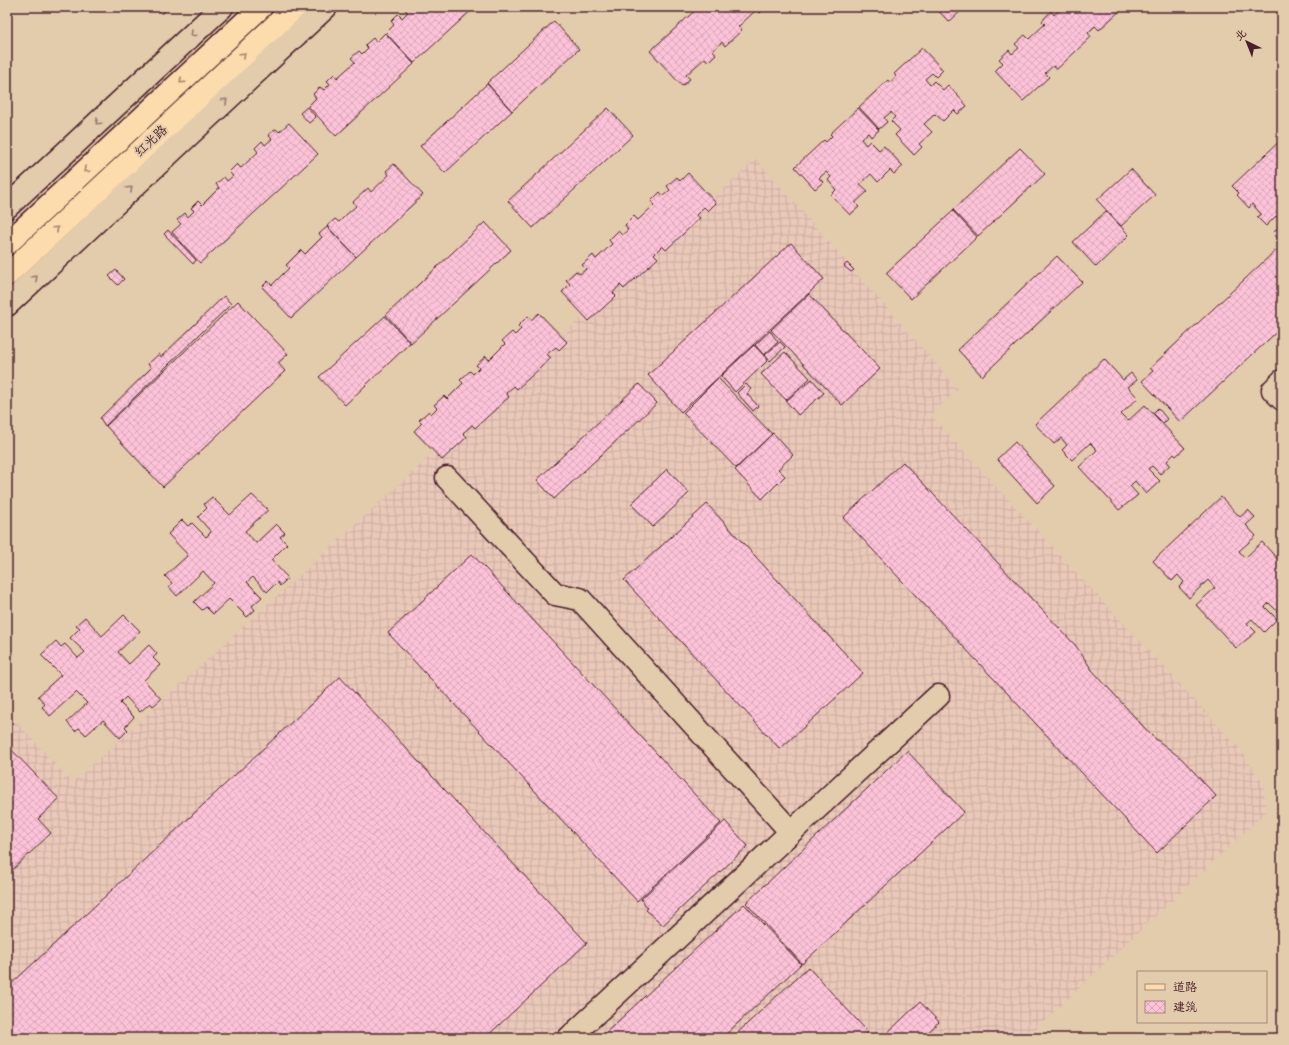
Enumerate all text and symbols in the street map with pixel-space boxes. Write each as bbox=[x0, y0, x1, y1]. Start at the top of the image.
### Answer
north arrow bbox=[1227, 22, 1267, 62]
text: 北 bbox=[1232, 27, 1249, 44]
one-way arrow bbox=[191, 29, 198, 36]
one-way arrow bbox=[238, 52, 246, 60]
one-way arrow bbox=[179, 76, 187, 84]
one-way arrow bbox=[221, 99, 228, 106]
one-way arrow bbox=[95, 117, 103, 125]
street label: 红光路 bbox=[131, 122, 171, 160]
one-way arrow bbox=[84, 165, 91, 172]
one-way arrow bbox=[126, 187, 133, 194]
one-way arrow bbox=[51, 227, 59, 234]
one-way arrow bbox=[31, 276, 38, 283]
legend bbox=[1137, 971, 1267, 1023]
text: 道路 bbox=[1173, 980, 1197, 995]
text: 建筑 bbox=[1173, 1000, 1197, 1015]

